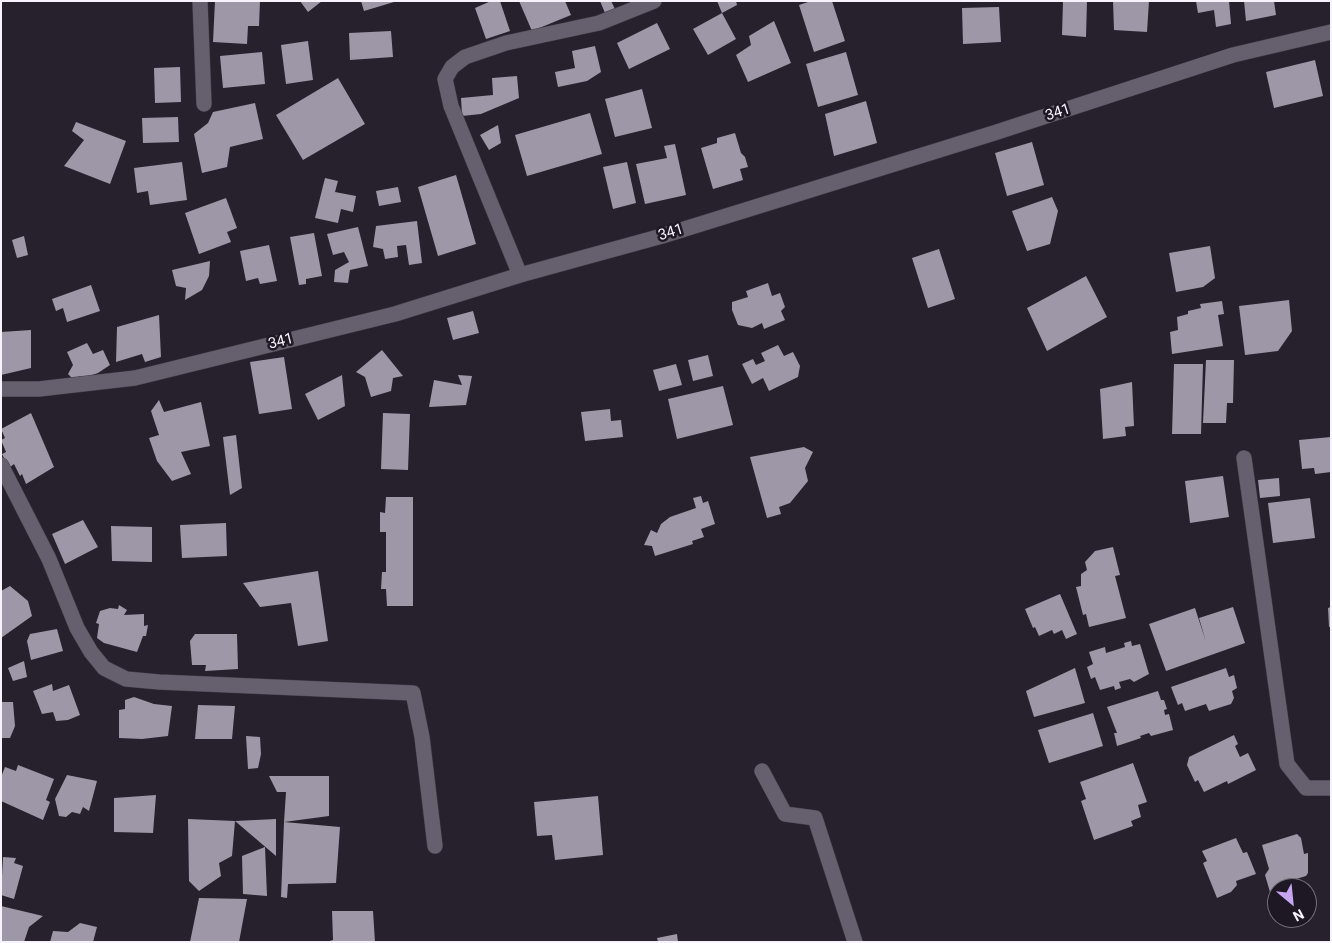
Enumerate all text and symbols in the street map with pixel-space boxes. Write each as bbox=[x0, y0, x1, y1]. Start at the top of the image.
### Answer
street label: 341 bbox=[1043, 101, 1073, 125]
street label: 341 bbox=[656, 221, 686, 245]
street label: 341 bbox=[267, 330, 295, 354]
north arrow bbox=[1267, 878, 1317, 928]
text: N bbox=[1290, 906, 1307, 925]

